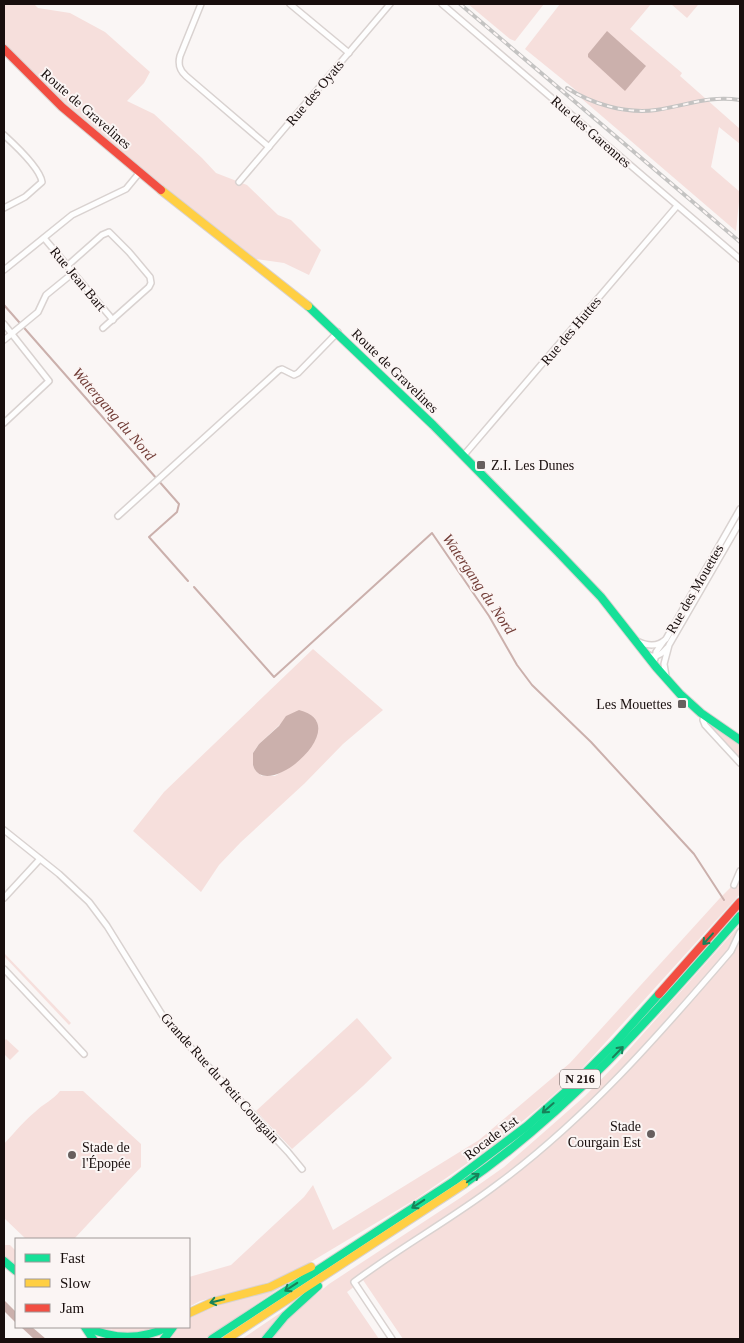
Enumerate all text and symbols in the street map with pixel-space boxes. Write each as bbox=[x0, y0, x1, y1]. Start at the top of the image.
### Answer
street label: Rue des Oyats bbox=[283, 57, 347, 129]
street label: Route de Gravelines bbox=[38, 66, 134, 152]
street label: Rue des Garennes bbox=[548, 93, 634, 171]
street label: Rue Jean Bart bbox=[47, 244, 109, 314]
street label: Rue des Huttes bbox=[538, 294, 604, 368]
street label: Route de Gravelines bbox=[349, 326, 441, 416]
water label: Watergang du Nord bbox=[69, 364, 159, 464]
place label: Z.I. Les Dunes bbox=[491, 458, 574, 473]
marker: Z.I. Les Dunes bbox=[475, 459, 487, 471]
water label: Watergang du Nord bbox=[440, 531, 519, 638]
street label: Rue des Mouettes bbox=[663, 542, 727, 636]
place label: Les Mouettes bbox=[596, 697, 672, 712]
marker: Les Mouettes bbox=[676, 698, 688, 710]
one-way arrow bbox=[702, 932, 714, 945]
street label: Grande Rue du Petit Courgain bbox=[158, 1010, 282, 1146]
one-way arrow bbox=[612, 1046, 624, 1059]
road number: N 216 bbox=[560, 1070, 600, 1088]
one-way arrow bbox=[542, 1102, 555, 1114]
street label: Rocade Est bbox=[461, 1113, 521, 1163]
place label: Stade Courgain Est bbox=[568, 1119, 641, 1150]
marker: Stade Courgain Est bbox=[645, 1128, 657, 1140]
place label: Stade de l'Épopée bbox=[82, 1140, 130, 1171]
marker: Stade de l'Épopée bbox=[66, 1149, 78, 1161]
one-way arrow bbox=[466, 1173, 480, 1183]
one-way arrow bbox=[411, 1199, 425, 1210]
legend bbox=[15, 1238, 190, 1328]
text: Fast bbox=[60, 1250, 86, 1266]
text: Slow bbox=[60, 1275, 91, 1291]
one-way arrow bbox=[284, 1282, 298, 1292]
one-way arrow bbox=[210, 1297, 226, 1306]
text: Jam bbox=[60, 1300, 84, 1316]

